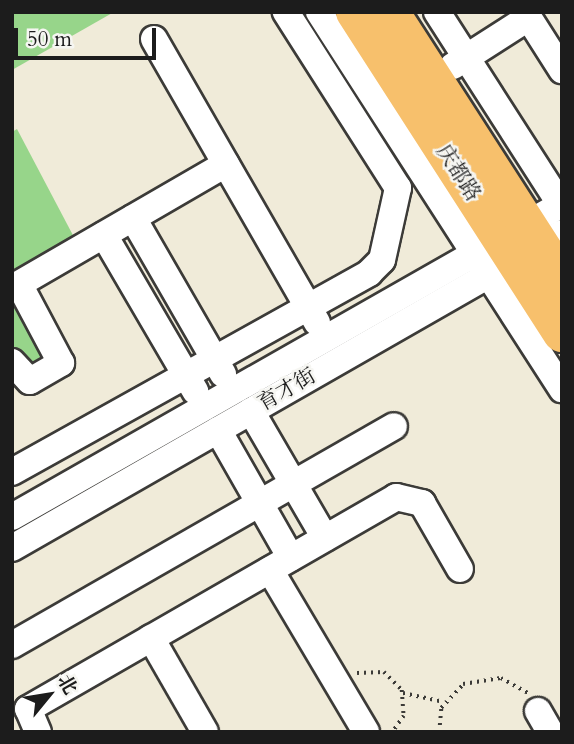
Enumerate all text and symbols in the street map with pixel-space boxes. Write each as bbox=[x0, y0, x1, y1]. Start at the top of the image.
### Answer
scale bar bbox=[18, 14, 159, 58]
text: 50 m bbox=[27, 25, 72, 54]
street label: 庆都路 bbox=[430, 140, 486, 206]
street label: 育才街 bbox=[253, 363, 321, 417]
north arrow bbox=[14, 660, 84, 730]
text: 北 bbox=[51, 670, 83, 699]

